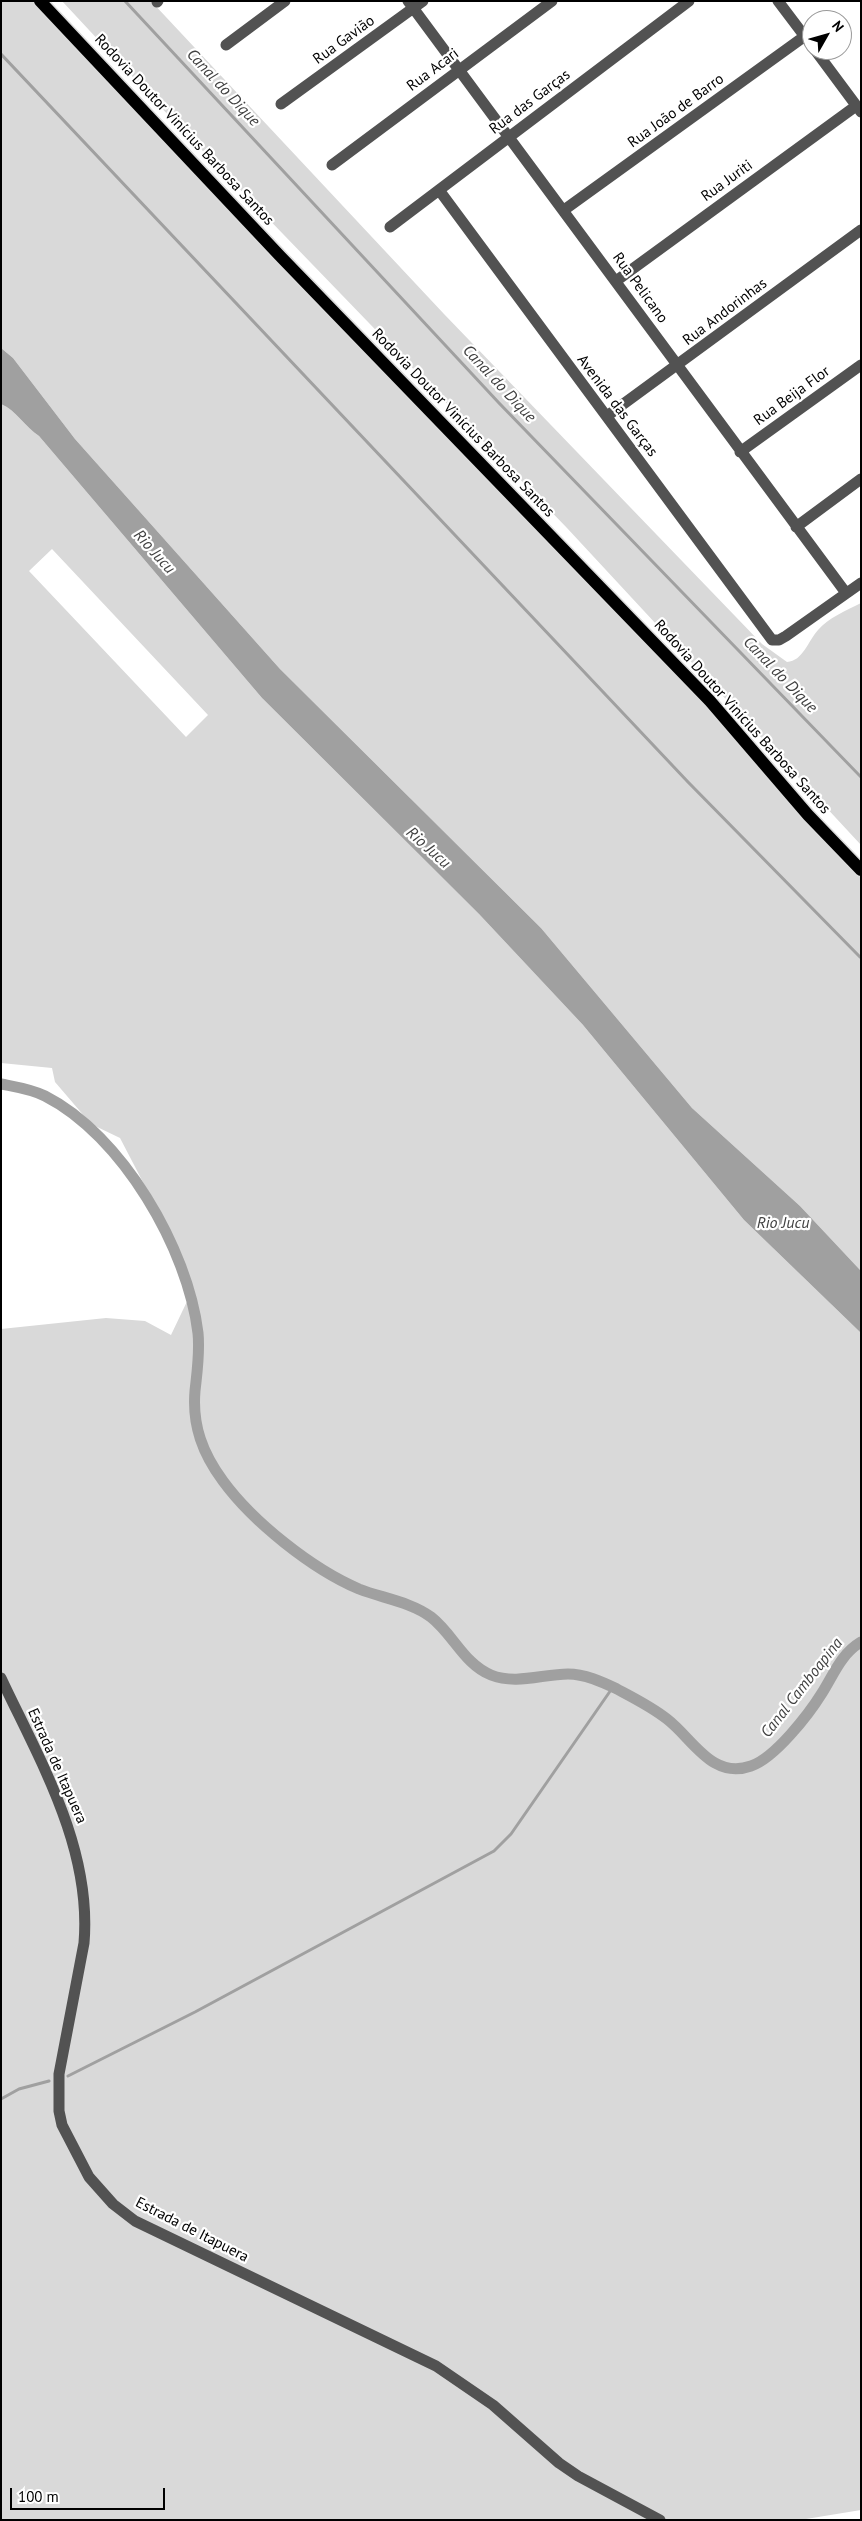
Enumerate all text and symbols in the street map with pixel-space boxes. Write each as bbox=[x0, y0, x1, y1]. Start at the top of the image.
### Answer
north arrow bbox=[802, 10, 852, 60]
street label: Rua Gavião bbox=[310, 12, 378, 68]
text: N bbox=[828, 17, 848, 36]
street label: Rodovia Doutor Vinícius Barbosa Santos bbox=[90, 31, 278, 229]
water label: Canal do Dique bbox=[182, 45, 264, 131]
street label: Rua Acari bbox=[404, 45, 462, 95]
street label: Rua das Garças bbox=[486, 66, 574, 138]
street label: Rua João de Barro bbox=[624, 70, 728, 152]
street label: Rua Juriti bbox=[698, 156, 756, 206]
street label: Rua Pelicano bbox=[608, 249, 672, 327]
street label: Rua Andorinhas bbox=[679, 275, 771, 349]
street label: Rodovia Doutor Vinícius Barbosa Santos bbox=[368, 325, 558, 521]
water label: Canal do Dique bbox=[458, 341, 540, 427]
street label: Avenida das Garças bbox=[573, 352, 661, 460]
street label: Rua Beija Flor bbox=[751, 362, 833, 430]
water label: Rio Jucu bbox=[129, 526, 179, 578]
street label: Rodovia Doutor Vinícius Barbosa Santos bbox=[650, 616, 834, 818]
water label: Canal do Dique bbox=[739, 633, 821, 717]
water label: Rio Jucu bbox=[402, 823, 454, 873]
water label: Rio Jucu bbox=[757, 1213, 809, 1233]
water label: Canal Camboapina bbox=[757, 1634, 847, 1742]
street label: Estrada de Itapuera bbox=[23, 1705, 91, 1827]
street label: Estrada de Itapuera bbox=[132, 2194, 252, 2266]
scale bar bbox=[12, 2478, 168, 2510]
text: 100 m bbox=[18, 2487, 59, 2506]

